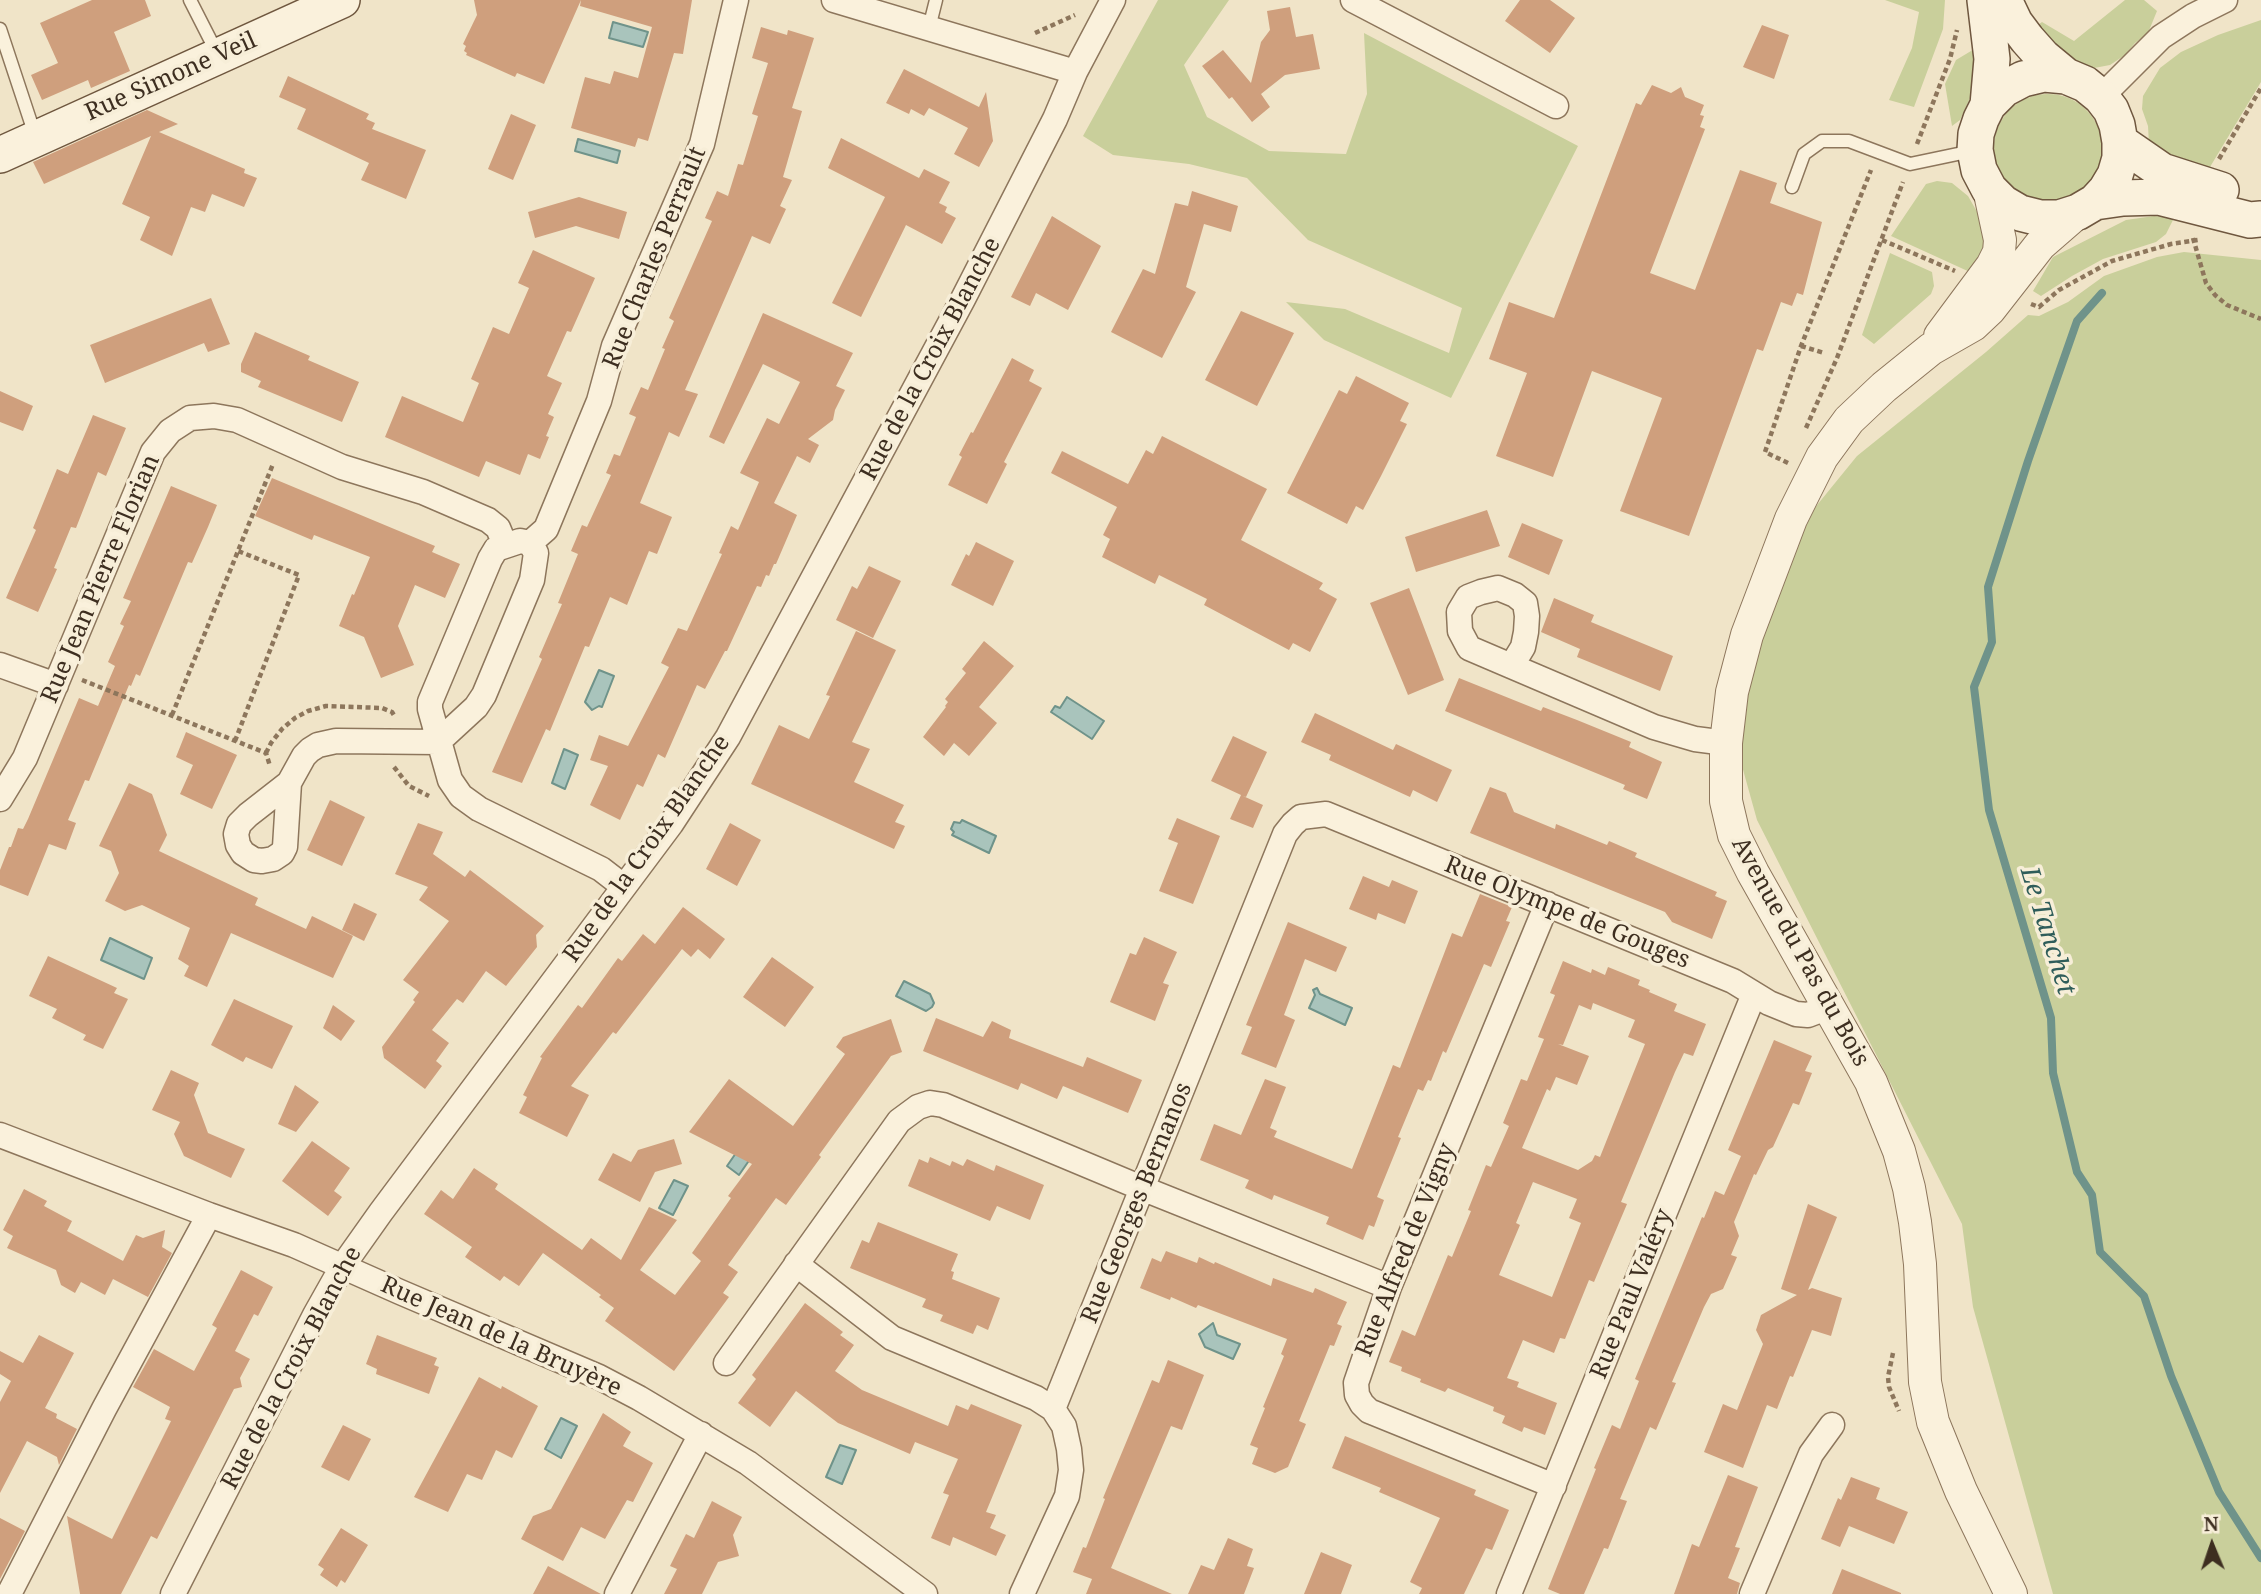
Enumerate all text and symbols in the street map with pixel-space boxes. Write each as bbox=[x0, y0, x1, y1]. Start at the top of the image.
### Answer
street label: Rue Simone Veil bbox=[81, 26, 261, 128]
street label: Rue Charles Perrault bbox=[597, 143, 713, 373]
street label: Rue de la Croix Blanche bbox=[855, 233, 1007, 485]
street label: Rue Jean Pierre Florian bbox=[36, 451, 166, 707]
street label: Rue de la Croix Blanche bbox=[558, 730, 736, 968]
street label: Avenue du Pas du Bois bbox=[1725, 832, 1875, 1072]
street label: Rue Olympe de Gouges bbox=[1440, 851, 1694, 975]
water label: Le Tanchet bbox=[2013, 863, 2081, 999]
street label: Rue Georges Bernanos bbox=[1076, 1078, 1198, 1328]
street label: Rue Alfred de Vigny bbox=[1350, 1139, 1462, 1361]
street label: Rue Paul Valéry bbox=[1585, 1205, 1679, 1383]
street label: Rue de la Croix Blanche bbox=[216, 1242, 368, 1494]
street label: Rue Jean de la Bruyère bbox=[376, 1271, 626, 1403]
north arrow bbox=[2177, 1510, 2247, 1580]
text: N bbox=[2203, 1511, 2219, 1537]

